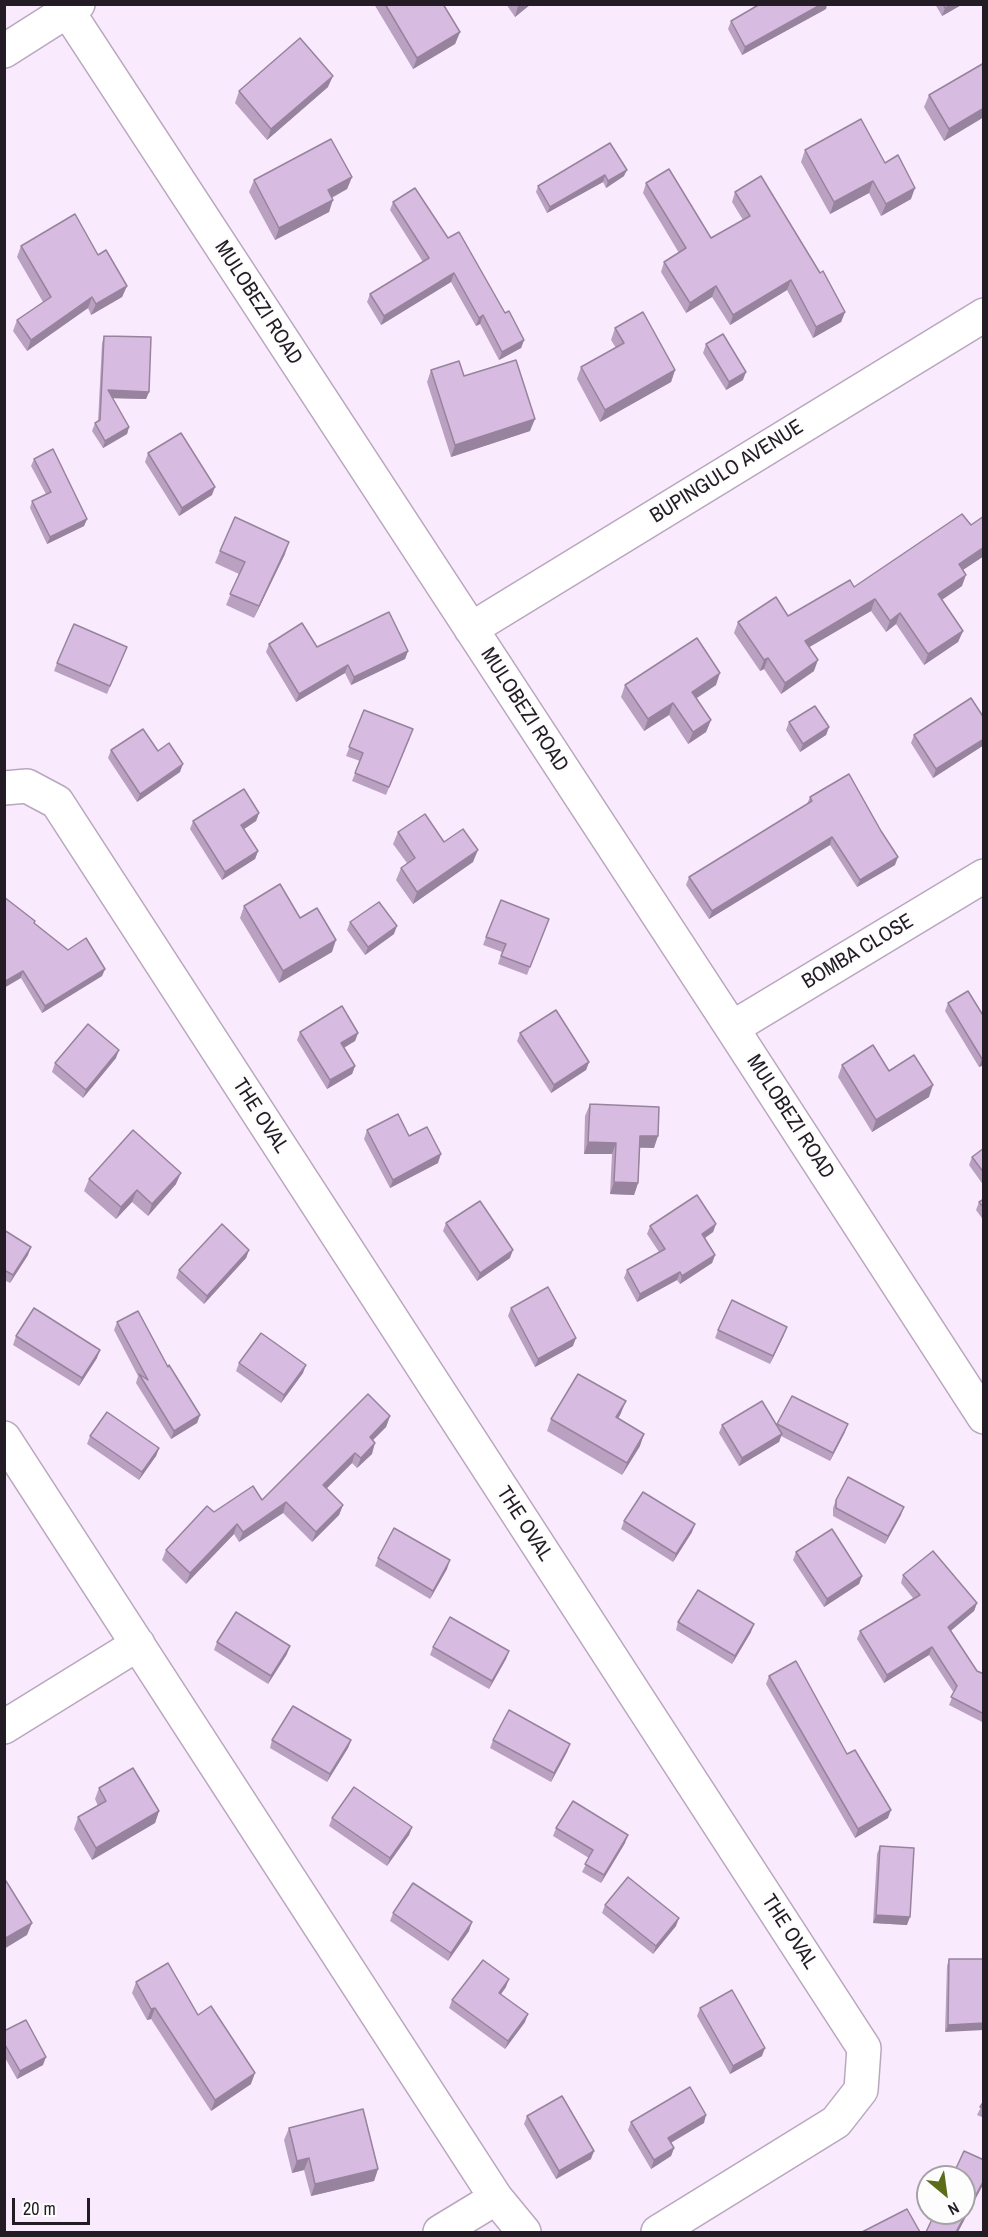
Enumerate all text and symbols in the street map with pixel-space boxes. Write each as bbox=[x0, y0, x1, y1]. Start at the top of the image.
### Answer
street label: MULOBEZI ROAD bbox=[209, 236, 307, 370]
street label: BUPINGULO AVENUE bbox=[646, 415, 808, 529]
street label: MULOBEZI ROAD bbox=[475, 643, 573, 777]
street label: BOMBA CLOSE bbox=[798, 909, 918, 995]
street label: MULOBEZI ROAD bbox=[741, 1050, 839, 1184]
street label: THE OVAL bbox=[227, 1074, 293, 1158]
street label: THE OVAL bbox=[491, 1482, 557, 1566]
street label: THE OVAL bbox=[756, 1890, 822, 1974]
north arrow bbox=[916, 2165, 976, 2225]
scale bar bbox=[15, 2186, 93, 2224]
text: 20 m bbox=[23, 2196, 56, 2221]
text: N bbox=[944, 2197, 963, 2221]

